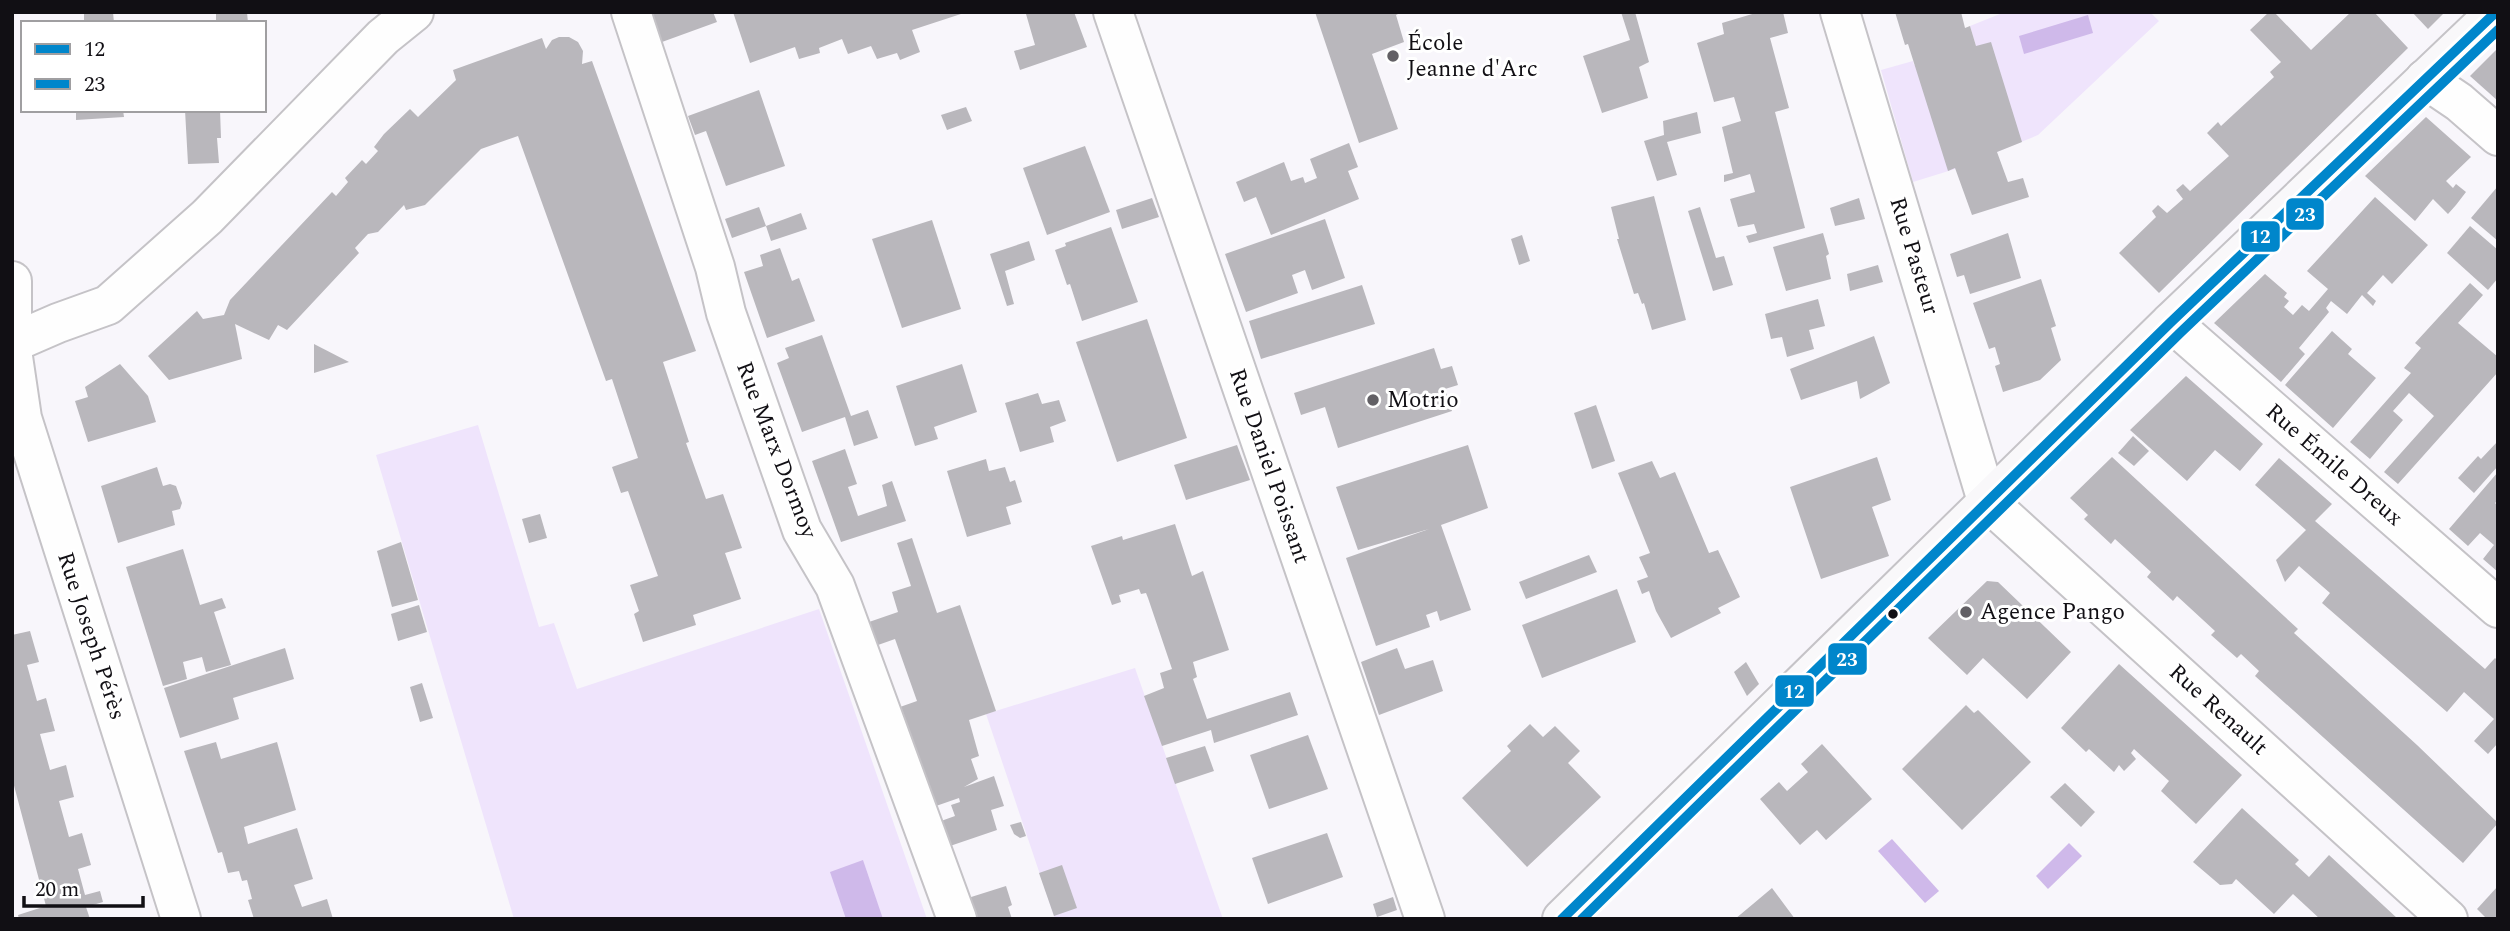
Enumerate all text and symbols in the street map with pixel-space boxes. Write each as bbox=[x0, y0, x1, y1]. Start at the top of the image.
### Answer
legend bbox=[21, 21, 266, 112]
place label: École Jeanne d'Arc bbox=[1407, 26, 1538, 87]
text: 12 bbox=[84, 34, 105, 66]
marker: École Jeanne d'Arc bbox=[1385, 48, 1401, 64]
text: 23 bbox=[84, 69, 105, 101]
street label: Rue Pasteur bbox=[1880, 193, 1948, 319]
line badge: 23 bbox=[2285, 197, 2325, 231]
text: 23 bbox=[2294, 201, 2316, 230]
line badge: 12 bbox=[2240, 220, 2281, 253]
text: 12 bbox=[2249, 223, 2271, 252]
street label: Rue Marx Dormoy bbox=[726, 356, 826, 544]
street label: Rue Daniel Poissant bbox=[1219, 364, 1319, 568]
place label: Motrio bbox=[1387, 383, 1459, 418]
marker: Motrio bbox=[1365, 392, 1381, 408]
street label: Rue Émile Dreux bbox=[2257, 395, 2411, 535]
street label: Rue Joseph Pérès bbox=[47, 548, 135, 724]
place label: Agence Pango bbox=[1980, 595, 2125, 630]
marker: Agence Pango bbox=[1958, 604, 1974, 620]
unlabelled marker bbox=[1886, 607, 1900, 621]
line badge: 23 bbox=[1827, 642, 1868, 676]
text: 23 bbox=[1836, 646, 1858, 675]
street label: Rue Renault bbox=[2160, 656, 2276, 764]
line badge: 12 bbox=[1774, 674, 1815, 708]
text: 12 bbox=[1783, 678, 1805, 707]
scale bar bbox=[24, 864, 144, 908]
text: 20 m bbox=[35, 874, 79, 906]

